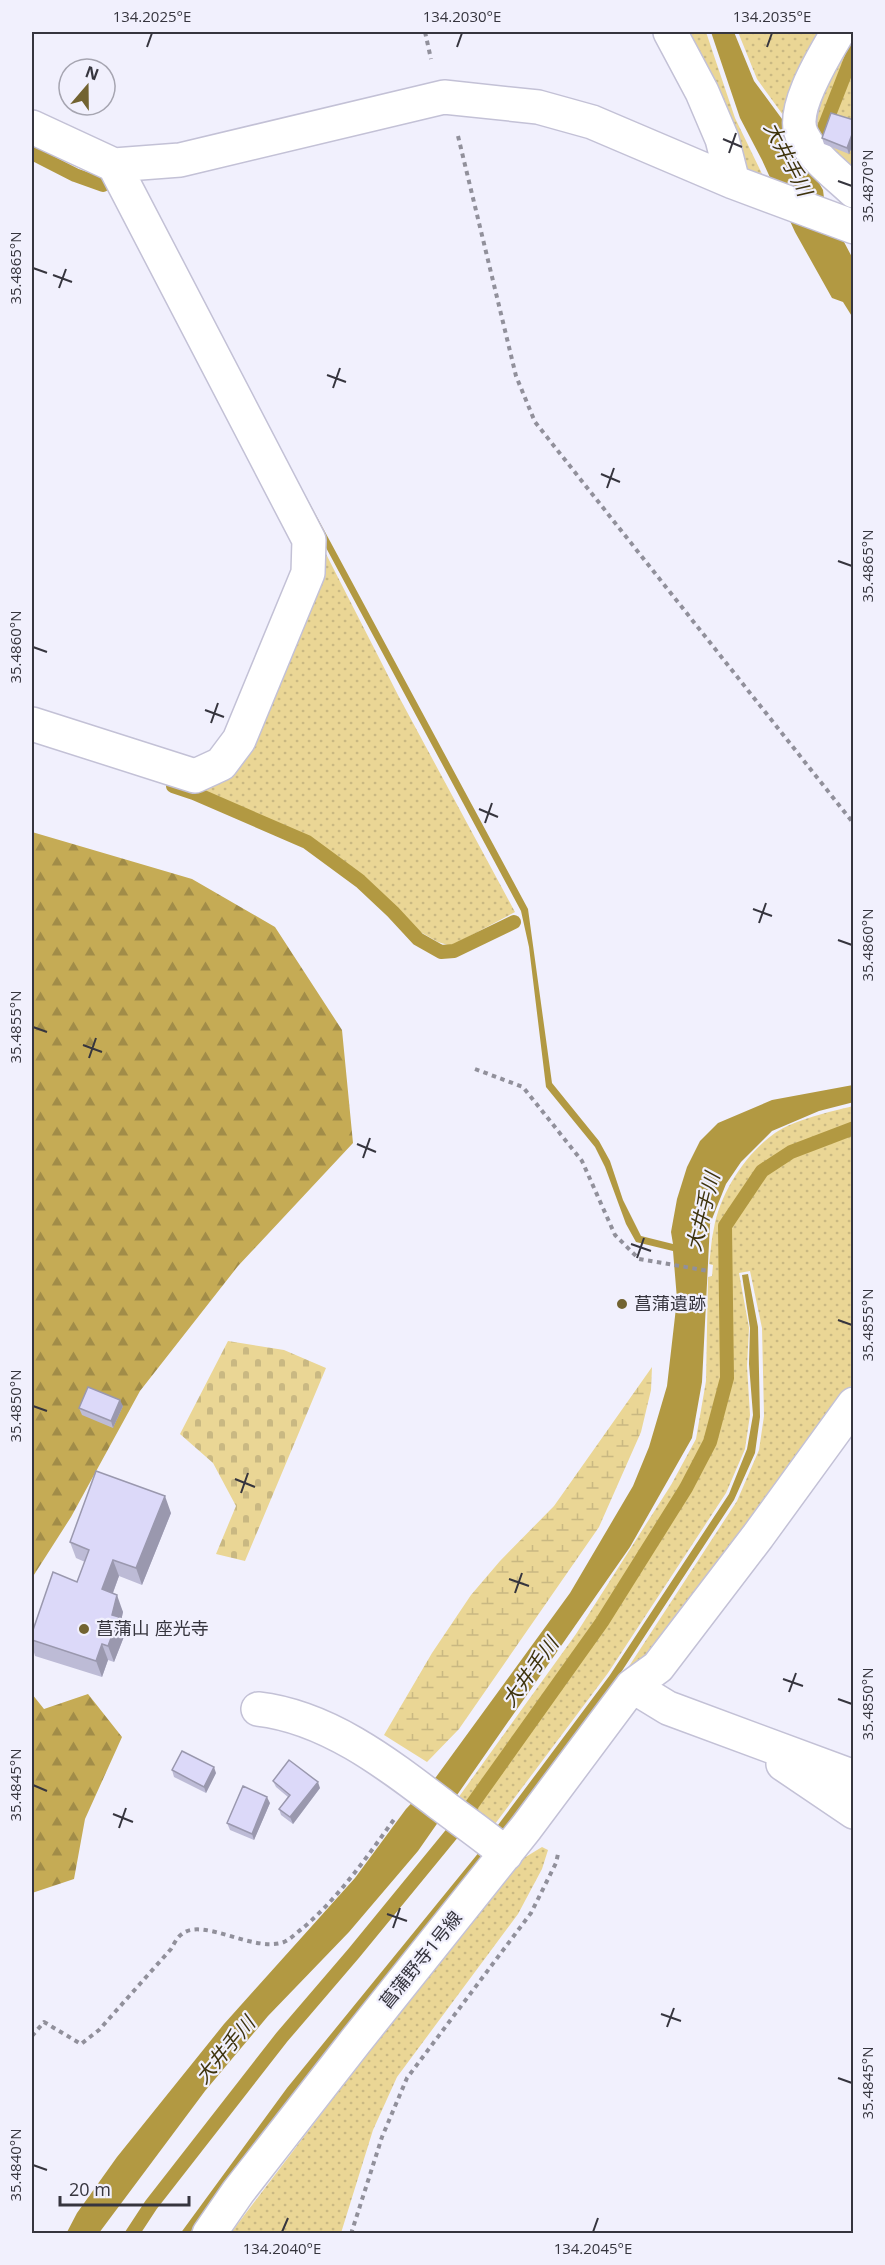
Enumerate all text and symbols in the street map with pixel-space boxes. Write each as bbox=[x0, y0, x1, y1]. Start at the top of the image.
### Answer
text: 134.2025°E bbox=[113, 6, 191, 26]
text: 134.2030°E bbox=[423, 6, 501, 26]
text: 134.2035°E bbox=[733, 6, 811, 26]
north arrow bbox=[57, 57, 117, 117]
text: N bbox=[82, 60, 102, 85]
water label: 大井手川 bbox=[758, 117, 820, 202]
text: 35.4870°N bbox=[857, 149, 877, 223]
text: 35.4865°N bbox=[5, 231, 25, 305]
text: 35.4865°N bbox=[857, 529, 877, 603]
text: 35.4860°N bbox=[5, 610, 25, 684]
text: 35.4860°N bbox=[857, 908, 877, 982]
text: 35.4855°N bbox=[5, 990, 25, 1064]
water label: 大井手川 bbox=[680, 1168, 726, 1254]
text: 35.4855°N bbox=[857, 1288, 877, 1362]
place label: 菖蒲遺跡 bbox=[634, 1291, 706, 1315]
marker: 菖蒲遺跡 bbox=[615, 1297, 629, 1311]
text: 35.4850°N bbox=[5, 1369, 25, 1443]
place label: 菖蒲山 座光寺 bbox=[96, 1616, 209, 1640]
marker: 菖蒲山 座光寺 bbox=[77, 1622, 91, 1636]
water label: 大井手川 bbox=[495, 1630, 565, 1712]
text: 35.4850°N bbox=[857, 1667, 877, 1741]
text: 35.4845°N bbox=[5, 1748, 25, 1822]
street label: 菖蒲野寺1号線 bbox=[374, 1906, 467, 2013]
water label: 大井手川 bbox=[189, 2009, 262, 2089]
text: 35.4845°N bbox=[857, 2046, 877, 2120]
text: 35.4840°N bbox=[5, 2128, 25, 2202]
scale bar bbox=[60, 2169, 189, 2207]
text: 20 m bbox=[69, 2177, 111, 2201]
text: 134.2040°E bbox=[243, 2238, 321, 2258]
text: 134.2045°E bbox=[554, 2238, 632, 2258]

